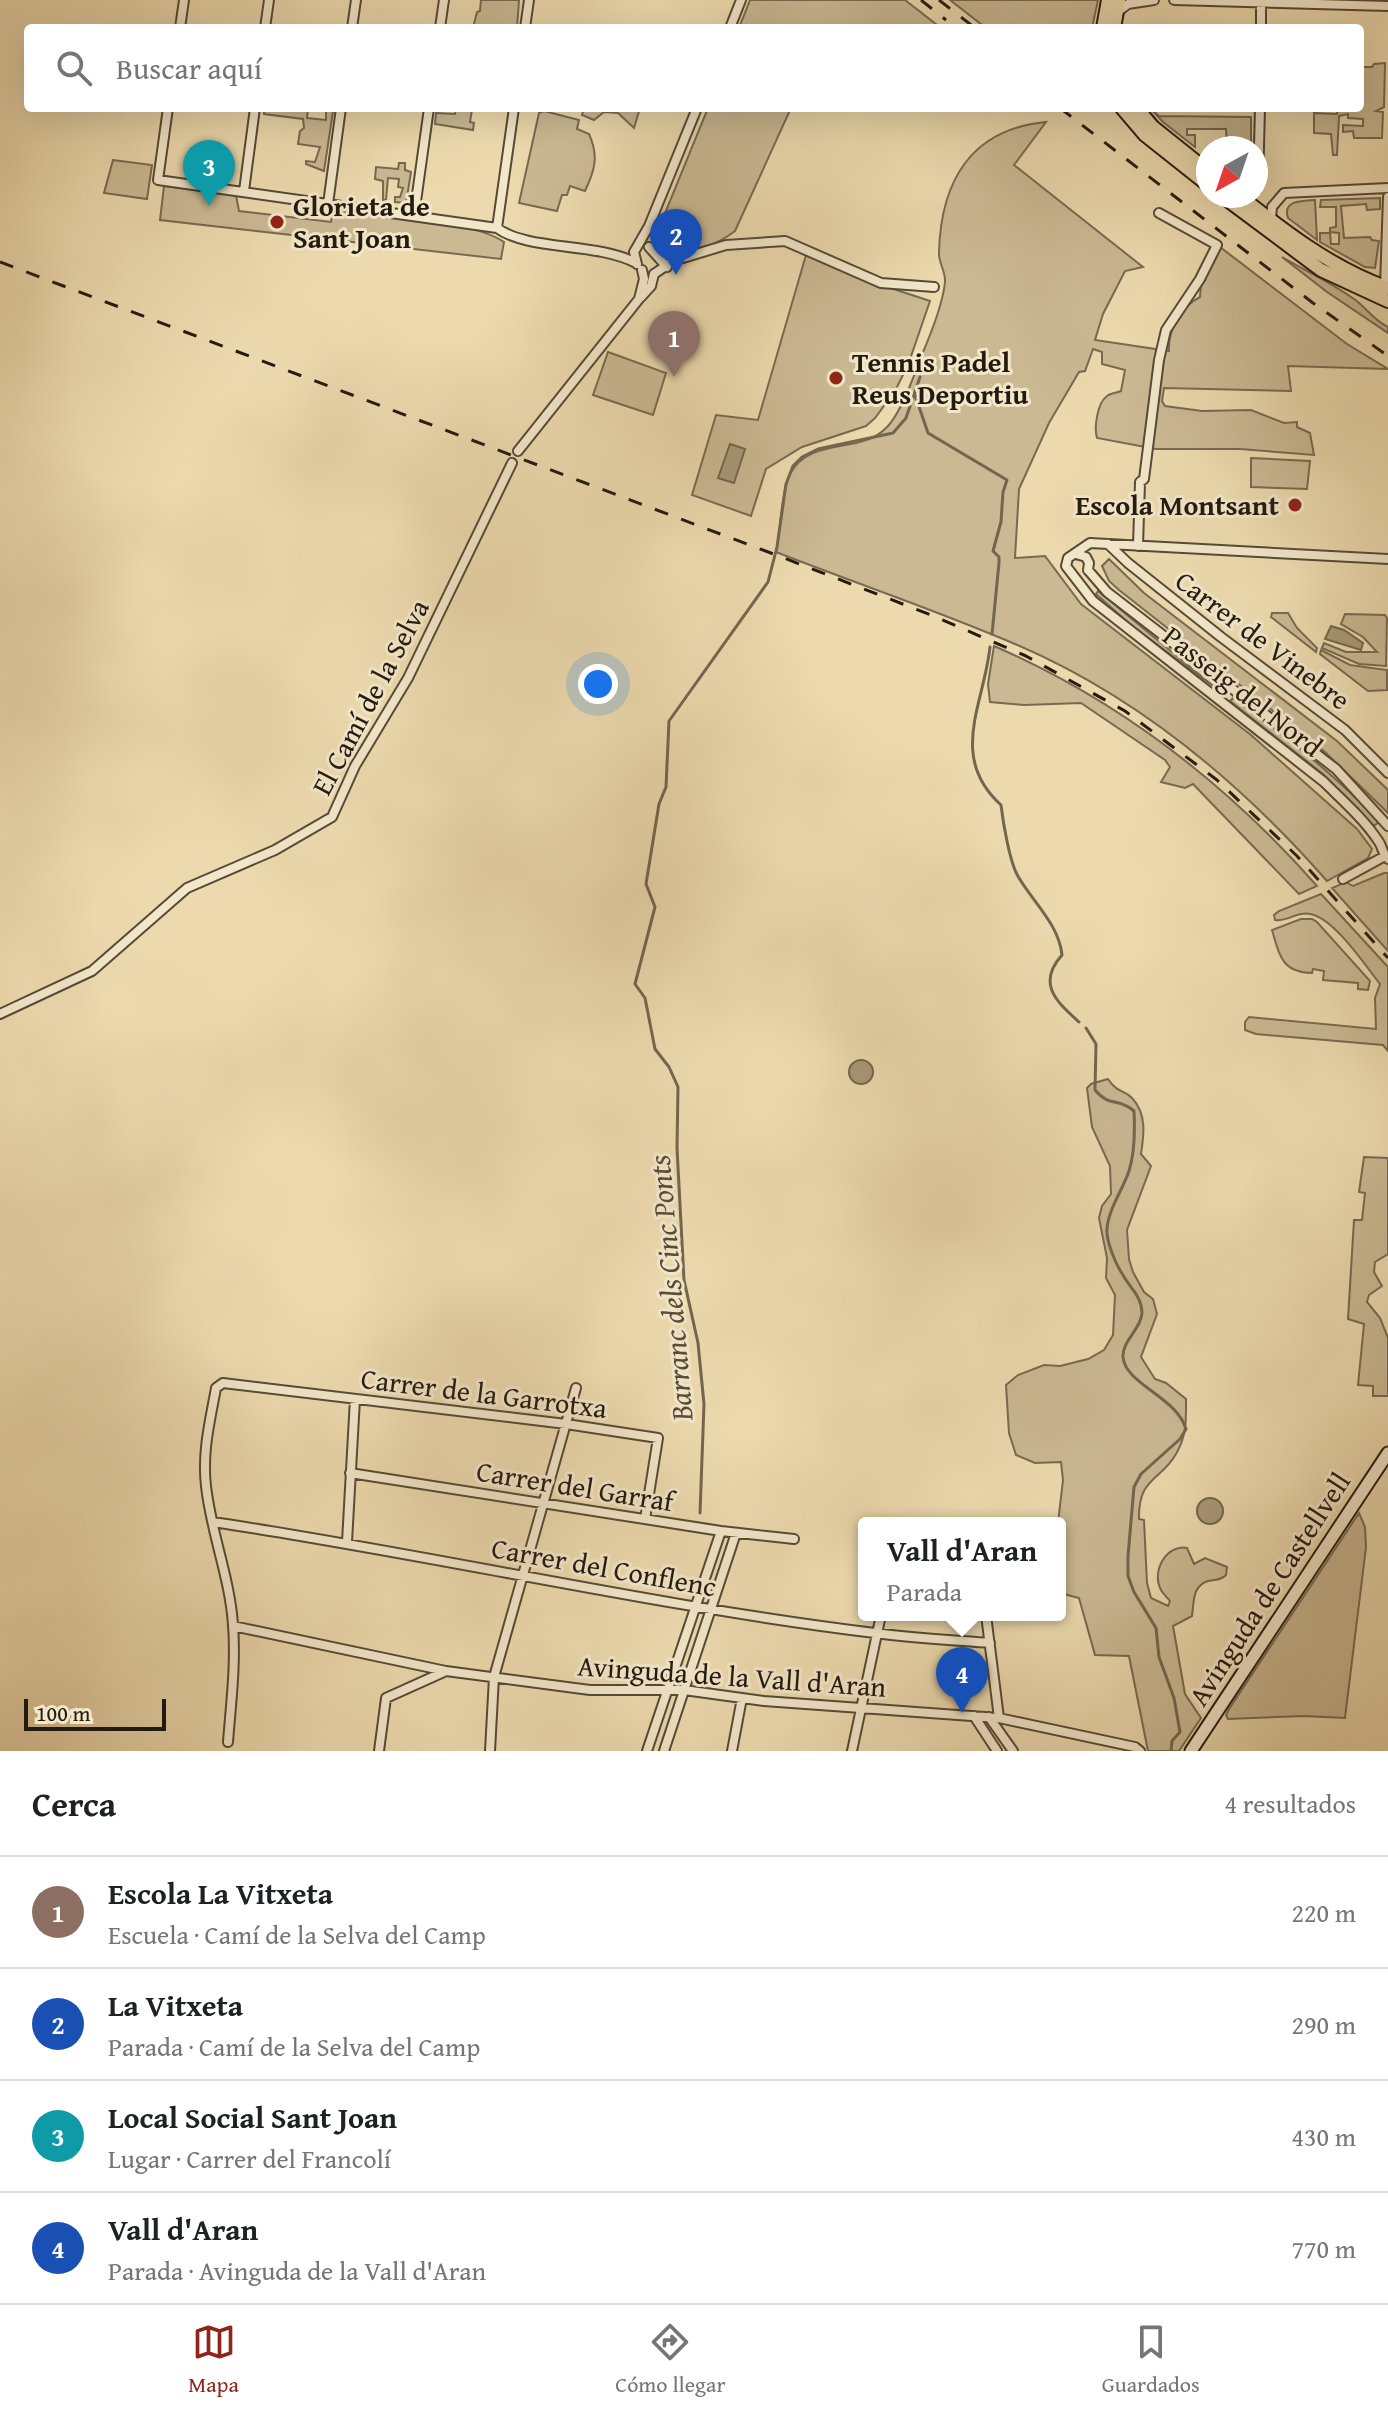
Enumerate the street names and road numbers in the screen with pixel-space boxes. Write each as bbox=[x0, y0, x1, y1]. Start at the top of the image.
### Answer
street label: Carrer de Vinebre bbox=[1167, 560, 1359, 719]
street label: El Camí de la Selva bbox=[301, 591, 439, 802]
street label: Passeig del Nord bbox=[1155, 615, 1332, 766]
street label: Carrer de la Garrotxa bbox=[359, 1357, 610, 1428]
street label: Carrer del Garraf bbox=[474, 1450, 679, 1522]
street label: Avinguda de Castellvell bbox=[1178, 1464, 1360, 1714]
street label: Carrer del Conflenc bbox=[489, 1527, 720, 1606]
street label: Avinguda de la Vall d'Aran bbox=[576, 1644, 888, 1707]

